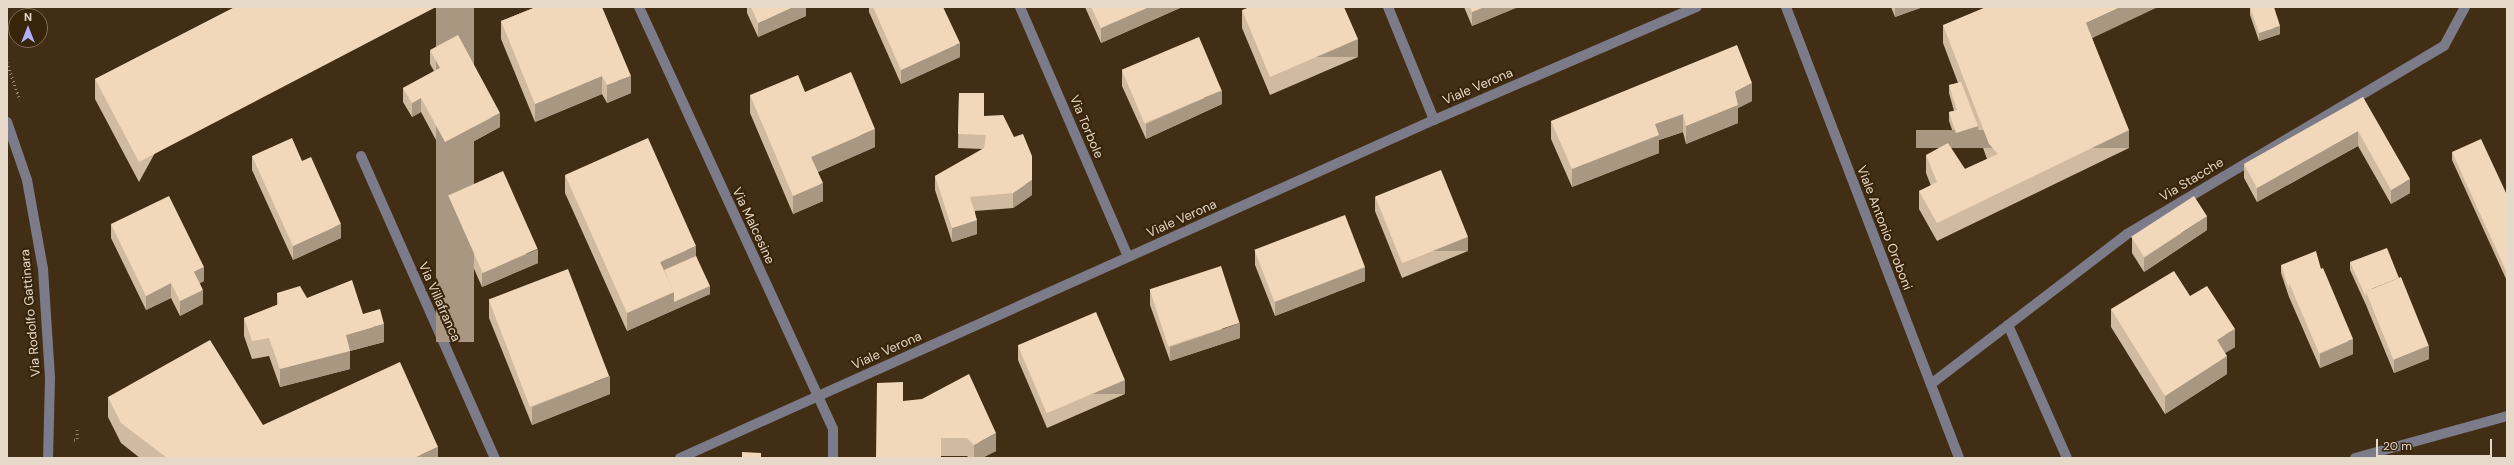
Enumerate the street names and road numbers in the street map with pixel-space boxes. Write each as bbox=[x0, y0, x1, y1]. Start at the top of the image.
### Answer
street label: Viale Verona bbox=[1441, 65, 1515, 109]
street label: Via Torbole bbox=[1066, 93, 1106, 161]
street label: Via Stacche bbox=[2157, 155, 2227, 205]
street label: Viale Antonio Oroboni bbox=[1853, 164, 1915, 292]
street label: Via Malcesine bbox=[728, 185, 778, 267]
street label: Viale Verona bbox=[1145, 197, 1219, 241]
street label: Via Rodolfo Gattinara bbox=[18, 249, 44, 377]
street label: Via Villafranca bbox=[415, 260, 463, 344]
street label: Viale Verona bbox=[850, 329, 924, 373]

